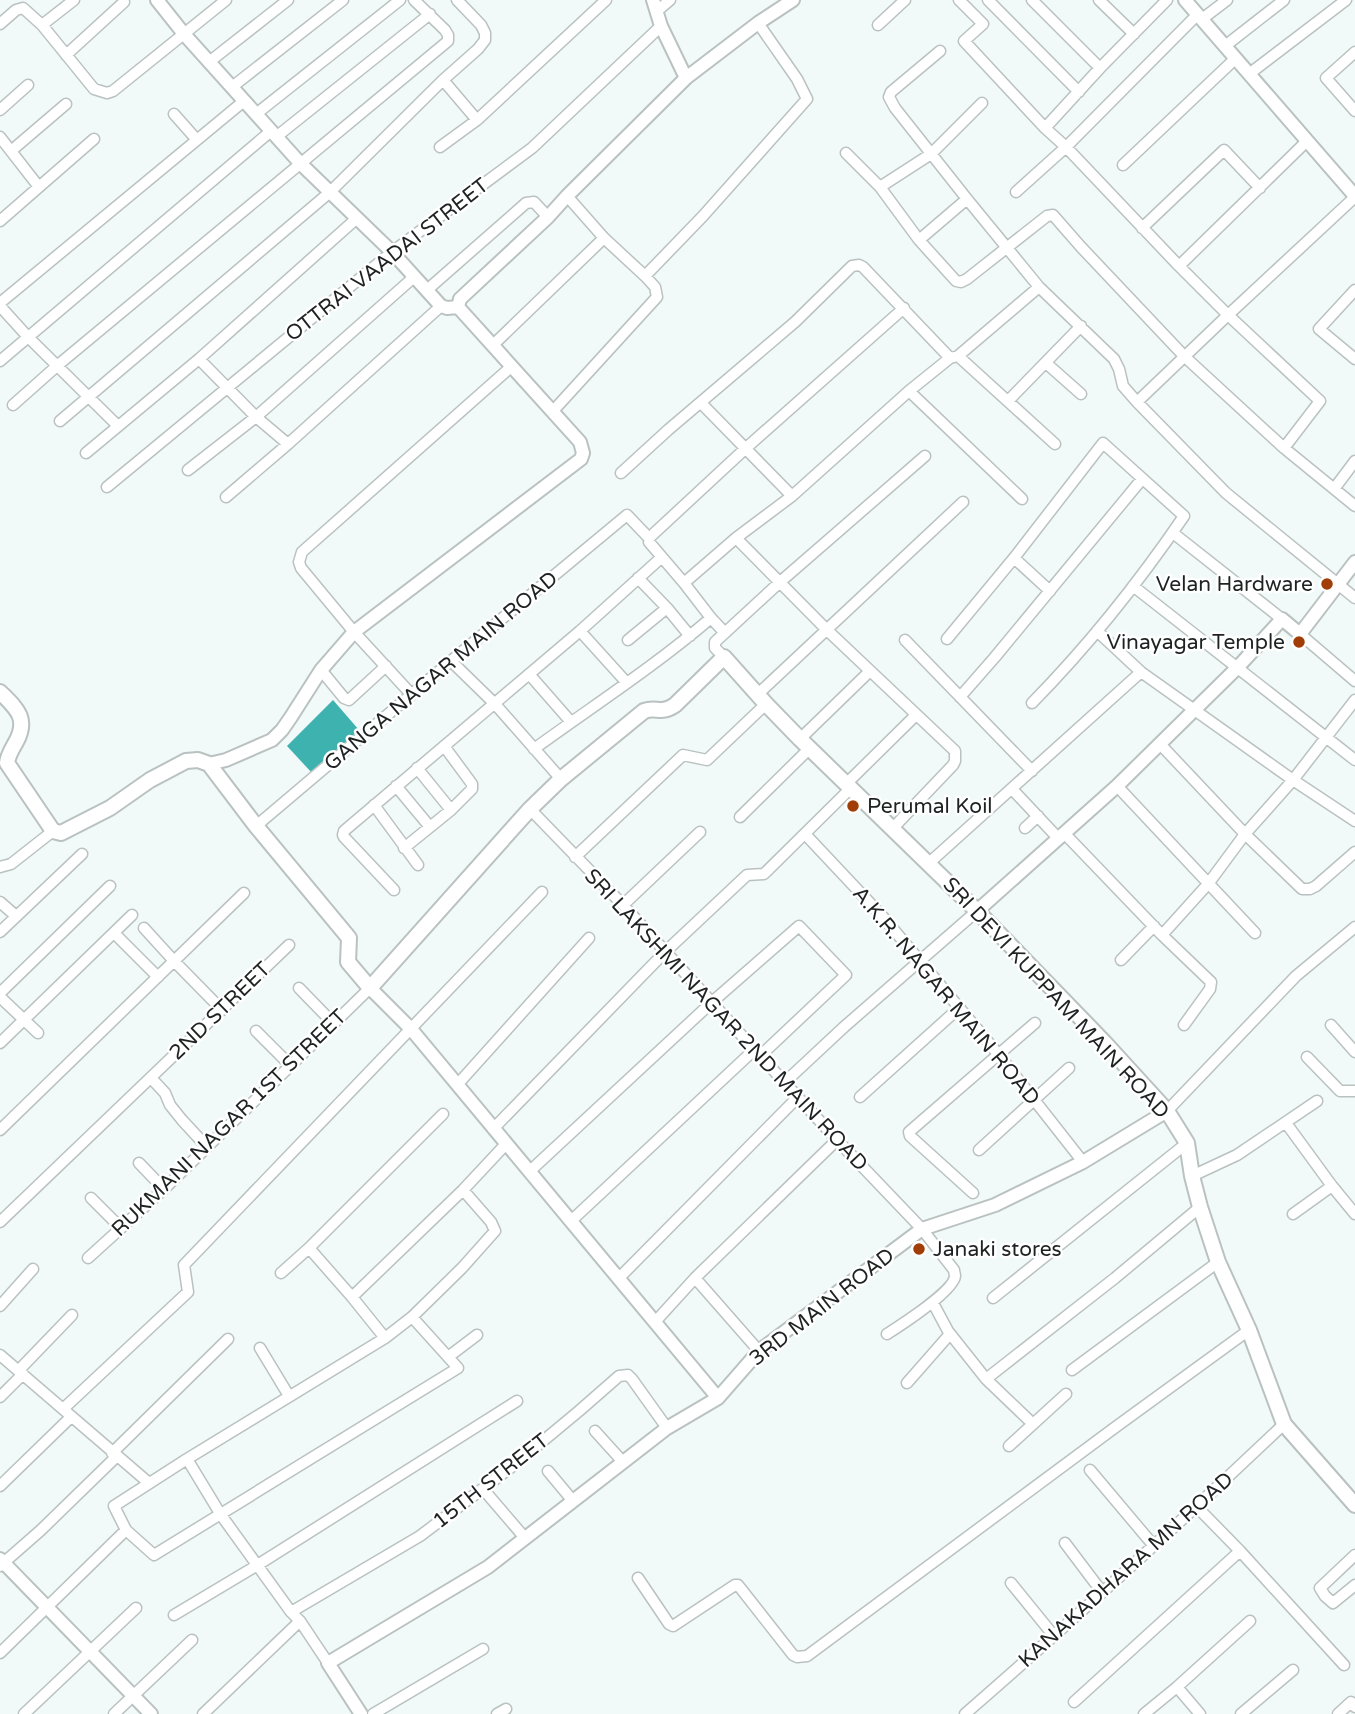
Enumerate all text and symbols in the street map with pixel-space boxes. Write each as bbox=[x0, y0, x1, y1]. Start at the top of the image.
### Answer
street label: OTTRAI VAADAI STREET bbox=[281, 173, 494, 347]
street label: GANGA NAGAR MAIN ROAD bbox=[319, 566, 563, 776]
place label: Velan Hardware bbox=[1156, 572, 1313, 597]
marker: Velan Hardware bbox=[1319, 576, 1335, 592]
place label: Vinayagar Temple bbox=[1107, 630, 1285, 655]
marker: Vinayagar Temple bbox=[1291, 634, 1307, 650]
place label: Perumal Koil bbox=[867, 794, 993, 819]
marker: Perumal Koil bbox=[845, 798, 861, 814]
street label: SRI LAKSHMI NAGAR 2ND MAIN ROAD bbox=[579, 864, 873, 1176]
street label: SRI DEVI KUPPAM MAIN ROAD bbox=[938, 872, 1174, 1124]
street label: A.K.R. NAGAR MAIN ROAD bbox=[847, 881, 1045, 1111]
street label: 2ND STREET bbox=[164, 956, 276, 1065]
street label: RUKMANI NAGAR 1ST STREET bbox=[106, 1004, 352, 1242]
place label: Janaki stores bbox=[933, 1237, 1062, 1262]
marker: Janaki stores bbox=[911, 1241, 927, 1257]
street label: 3RD MAIN ROAD bbox=[745, 1243, 899, 1371]
street label: 15TH STREET bbox=[428, 1428, 554, 1534]
street label: KANAKADHARA MN ROAD bbox=[1013, 1467, 1239, 1673]

